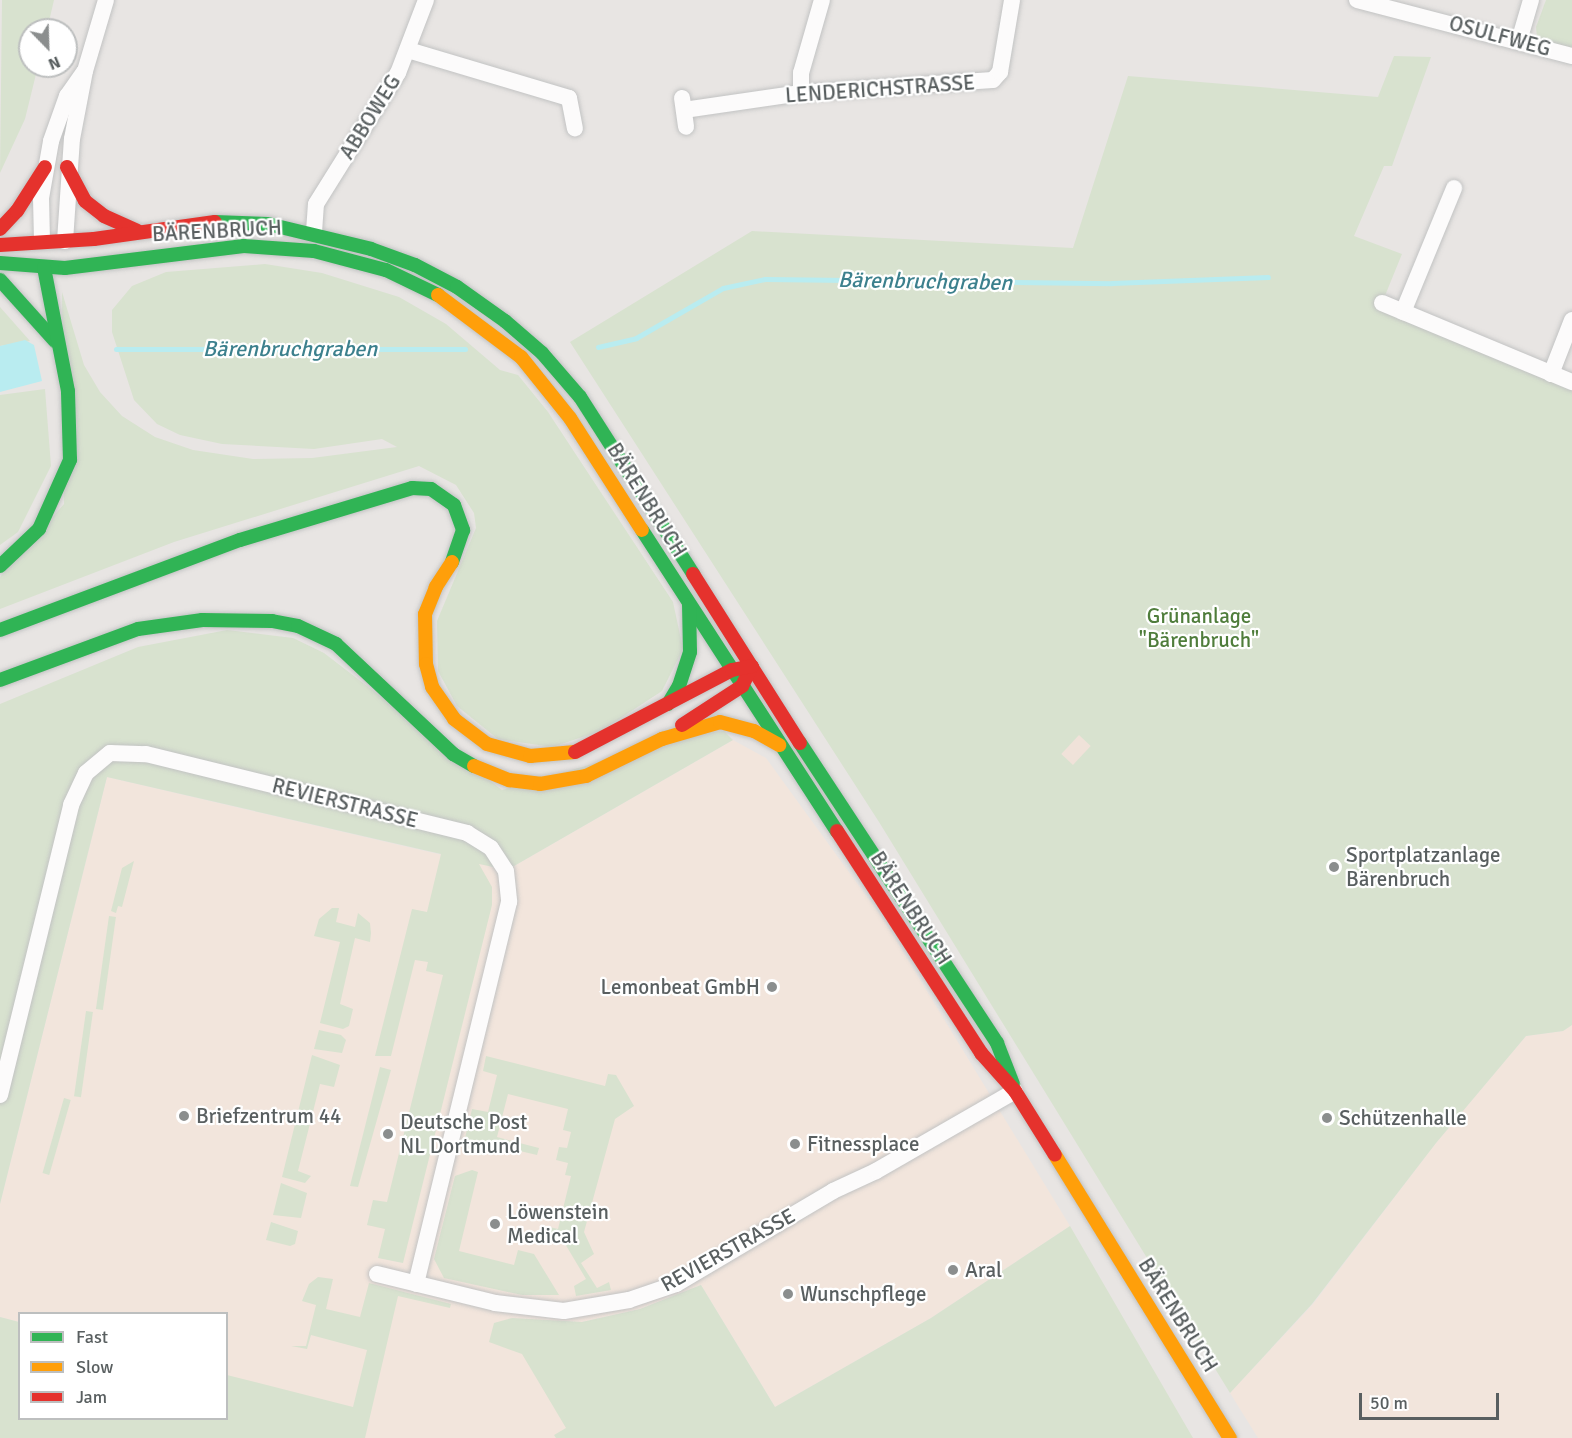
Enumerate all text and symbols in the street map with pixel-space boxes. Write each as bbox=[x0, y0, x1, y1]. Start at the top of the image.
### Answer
street label: OSULFWEG bbox=[1446, 10, 1554, 62]
north arrow bbox=[18, 18, 78, 78]
text: N bbox=[45, 51, 63, 74]
street label: ABBOWEG bbox=[334, 70, 406, 164]
street label: LENDERICHSTRASSE bbox=[784, 70, 976, 108]
street label: BÄRENBRUCH bbox=[151, 215, 283, 247]
water label: Bärenbruchgraben bbox=[838, 266, 1012, 296]
water label: Bärenbruchgraben bbox=[203, 336, 377, 362]
street label: BÄRENBRUCH bbox=[602, 438, 692, 562]
park label: Grünanlage "Bärenbruch" bbox=[1139, 603, 1259, 653]
street label: REVIERSTRASSE bbox=[270, 773, 420, 833]
place label: Sportplatzanlage Bärenbruch bbox=[1346, 842, 1500, 892]
street label: BÄRENBRUCH bbox=[865, 847, 957, 969]
marker: Sportplatzanlage Bärenbruch bbox=[1327, 860, 1341, 874]
place label: Lemonbeat GmbH bbox=[600, 974, 760, 1000]
marker: Lemonbeat GmbH bbox=[765, 980, 779, 994]
place label: Briefzentrum 44 bbox=[196, 1103, 341, 1129]
place label: Schützenhalle bbox=[1339, 1105, 1467, 1131]
marker: Briefzentrum 44 bbox=[177, 1109, 191, 1123]
place label: Deutsche Post NL Dortmund bbox=[400, 1109, 527, 1159]
marker: Schützenhalle bbox=[1320, 1111, 1334, 1125]
marker: Deutsche Post NL Dortmund bbox=[381, 1127, 395, 1141]
place label: Fitnessplace bbox=[807, 1131, 919, 1157]
marker: Fitnessplace bbox=[788, 1137, 802, 1151]
place label: Löwenstein Medical bbox=[507, 1199, 609, 1249]
street label: REVIERSTRASSE bbox=[657, 1203, 799, 1297]
marker: Löwenstein Medical bbox=[488, 1217, 502, 1231]
street label: BÄRENBRUCH bbox=[1133, 1253, 1223, 1377]
place label: Aral bbox=[965, 1257, 1002, 1283]
marker: Aral bbox=[946, 1263, 960, 1277]
place label: Wunschpflege bbox=[800, 1281, 927, 1307]
marker: Wunschpflege bbox=[781, 1287, 795, 1301]
legend bbox=[18, 1312, 228, 1420]
text: Fast bbox=[76, 1326, 108, 1348]
text: Slow bbox=[76, 1356, 113, 1378]
scale bar bbox=[1362, 1381, 1502, 1419]
text: Jam bbox=[76, 1386, 107, 1408]
text: 50 m bbox=[1370, 1392, 1408, 1414]

